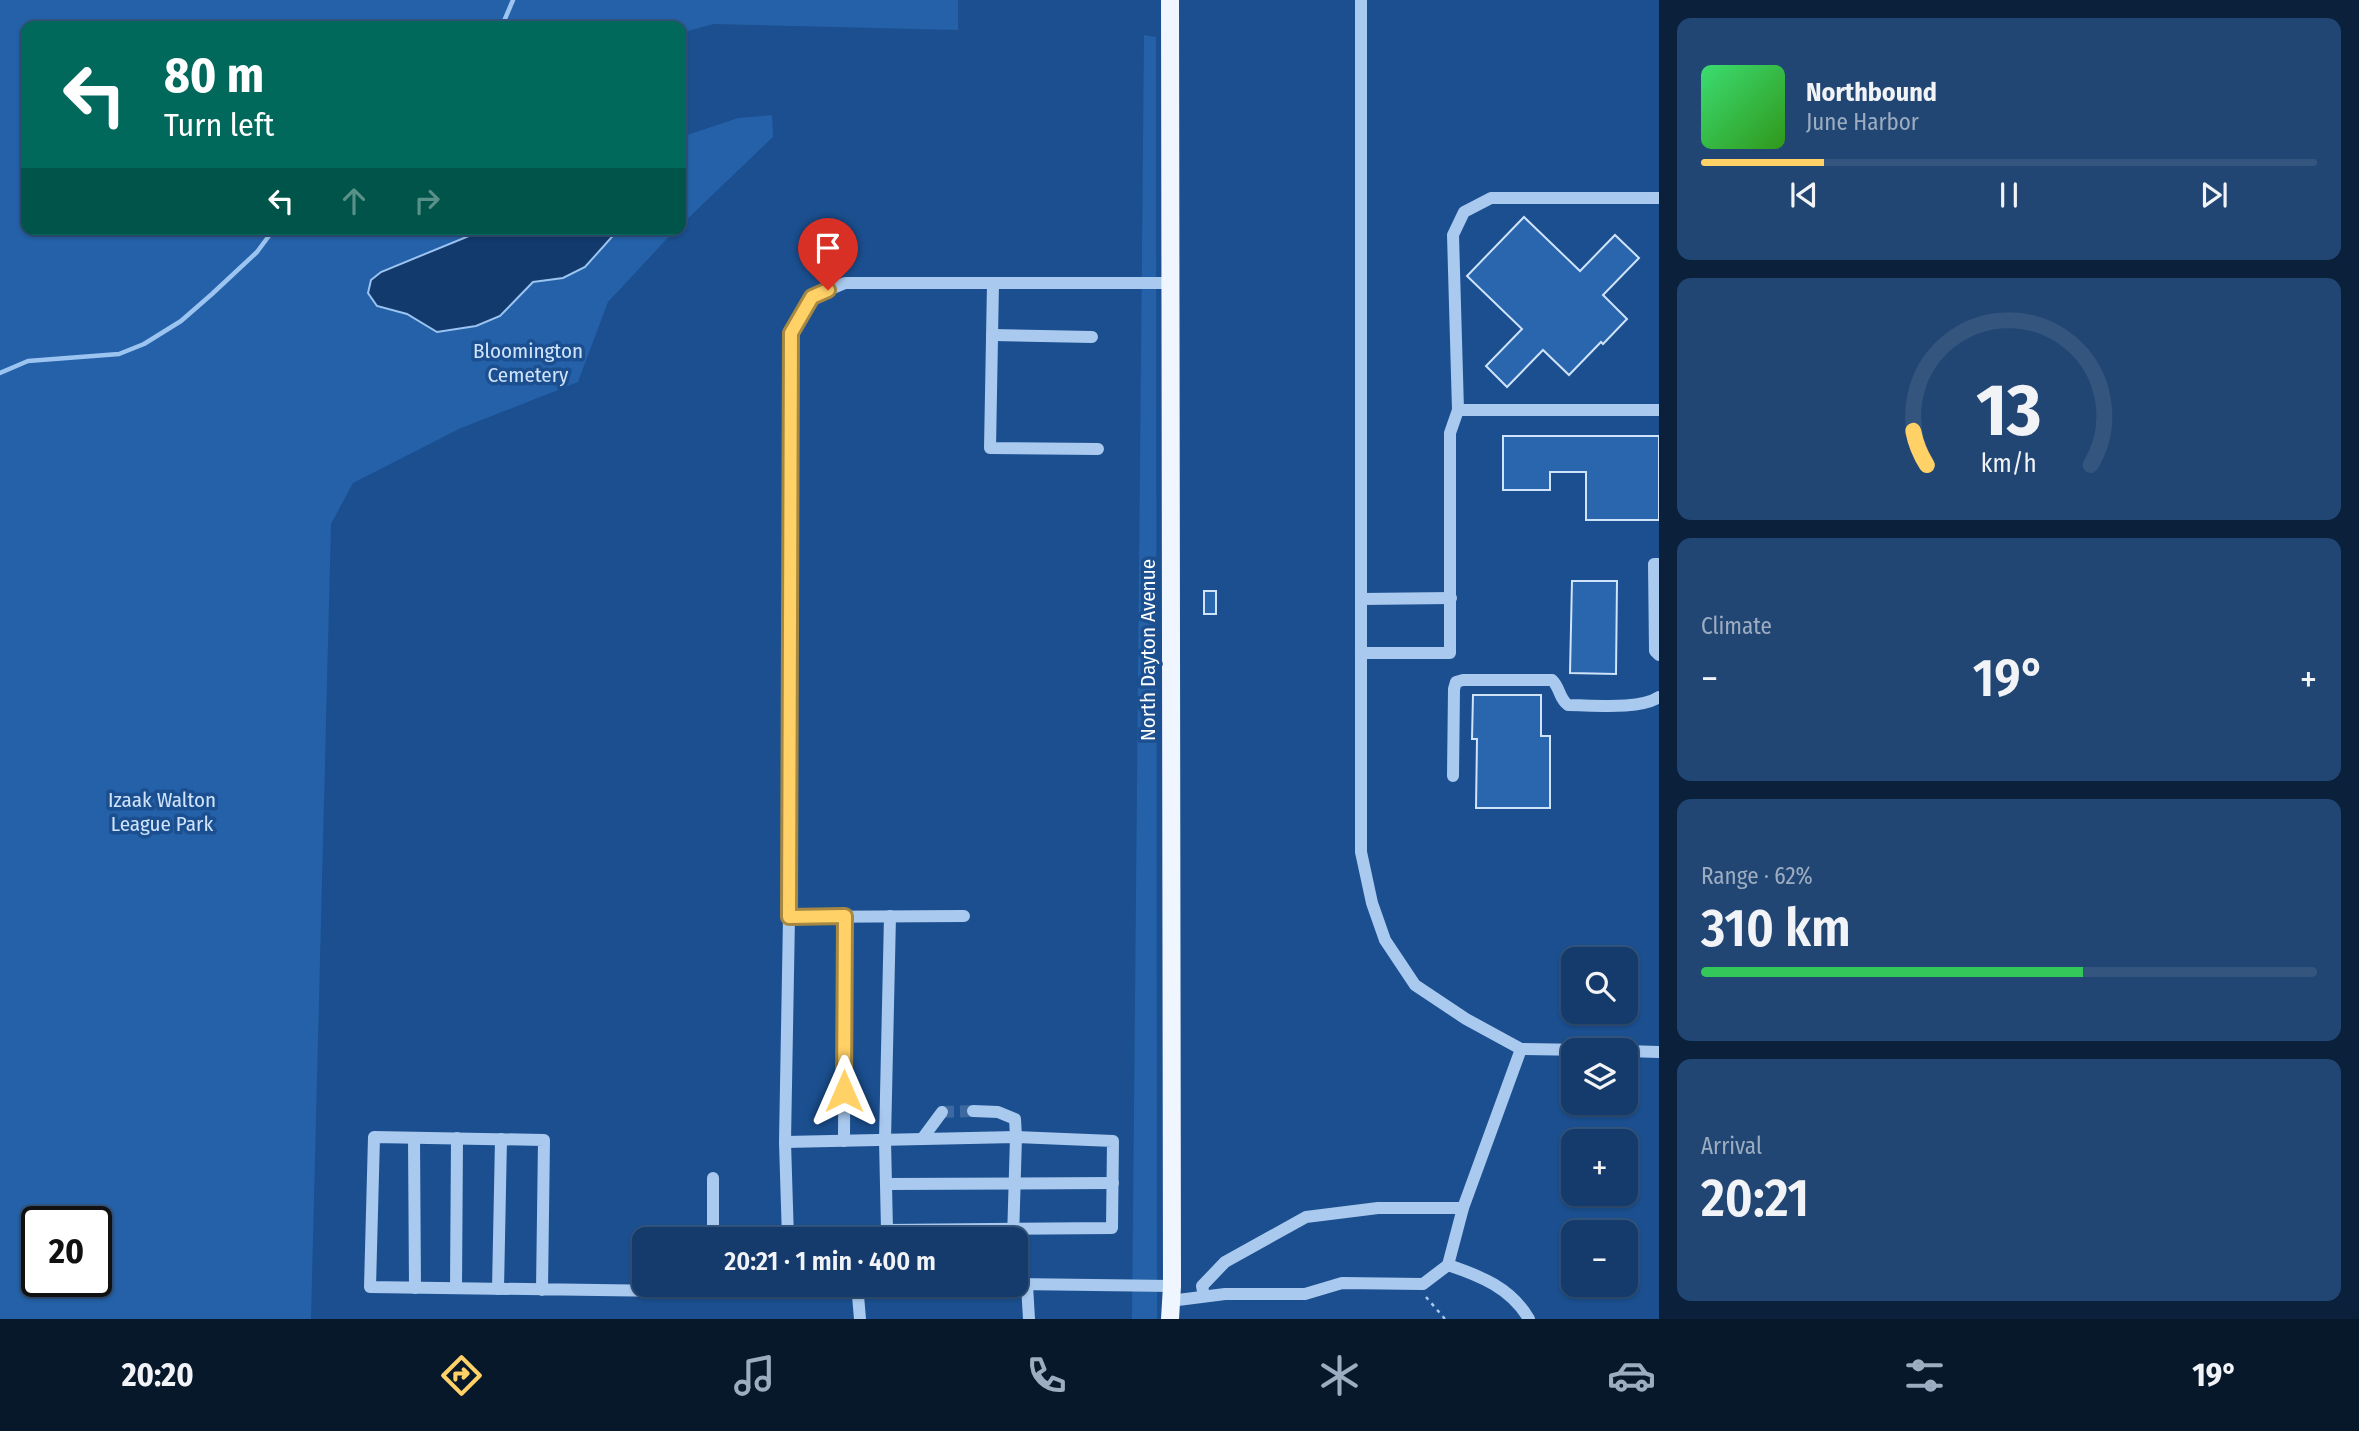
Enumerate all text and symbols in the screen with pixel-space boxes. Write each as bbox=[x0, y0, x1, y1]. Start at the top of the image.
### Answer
text: 80 m bbox=[164, 46, 264, 105]
icon: left bbox=[49, 49, 140, 140]
text: Northbound bbox=[1806, 77, 1937, 108]
text: Turn left bbox=[164, 106, 274, 144]
text: June Harbor bbox=[1806, 108, 1919, 136]
icon: previous bbox=[1785, 176, 1823, 214]
icon: pause bbox=[1990, 176, 2028, 214]
icon: next bbox=[2195, 176, 2233, 214]
icon: left bbox=[262, 182, 300, 220]
icon: ahead bbox=[335, 182, 373, 220]
icon: right bbox=[408, 182, 446, 220]
pin bbox=[798, 218, 858, 290]
icon: arrive bbox=[809, 229, 847, 267]
park label: Bloomington Cemetery bbox=[473, 338, 583, 388]
text: 13 bbox=[1976, 368, 2042, 455]
text: km/h bbox=[1981, 449, 2037, 479]
street label: North Dayton Avenue bbox=[1135, 559, 1161, 741]
text: Climate bbox=[1701, 612, 1772, 640]
text: 19° bbox=[1973, 647, 2045, 710]
text: − bbox=[1701, 656, 1718, 702]
text: + bbox=[2300, 656, 2317, 702]
park label: Izaak Walton League Park bbox=[108, 787, 216, 837]
text: Range · 62% bbox=[1701, 862, 1813, 890]
text: 310 km bbox=[1701, 897, 1851, 960]
map controls bbox=[1561, 947, 1638, 1297]
button: search bbox=[1561, 947, 1638, 1024]
button: layers bbox=[1561, 1038, 1638, 1115]
position arrow bbox=[807, 1054, 881, 1128]
button: + bbox=[1561, 1129, 1638, 1206]
text: Arrival bbox=[1701, 1132, 1762, 1160]
text: 20:21 bbox=[1701, 1167, 1809, 1230]
speed limit sign: 20 bbox=[21, 1206, 112, 1297]
button: − bbox=[1561, 1220, 1638, 1297]
text: 20:21 · 1 min · 400 m bbox=[724, 1246, 936, 1277]
icon: directions bbox=[437, 1351, 486, 1400]
icon: music bbox=[730, 1351, 779, 1400]
icon: phone bbox=[1022, 1351, 1071, 1400]
icon: climate bbox=[1315, 1351, 1364, 1400]
icon: car bbox=[1607, 1351, 1656, 1400]
icon: filters bbox=[1900, 1351, 1949, 1400]
text: 20:20 bbox=[122, 1356, 194, 1394]
text: 19° bbox=[2192, 1356, 2237, 1394]

